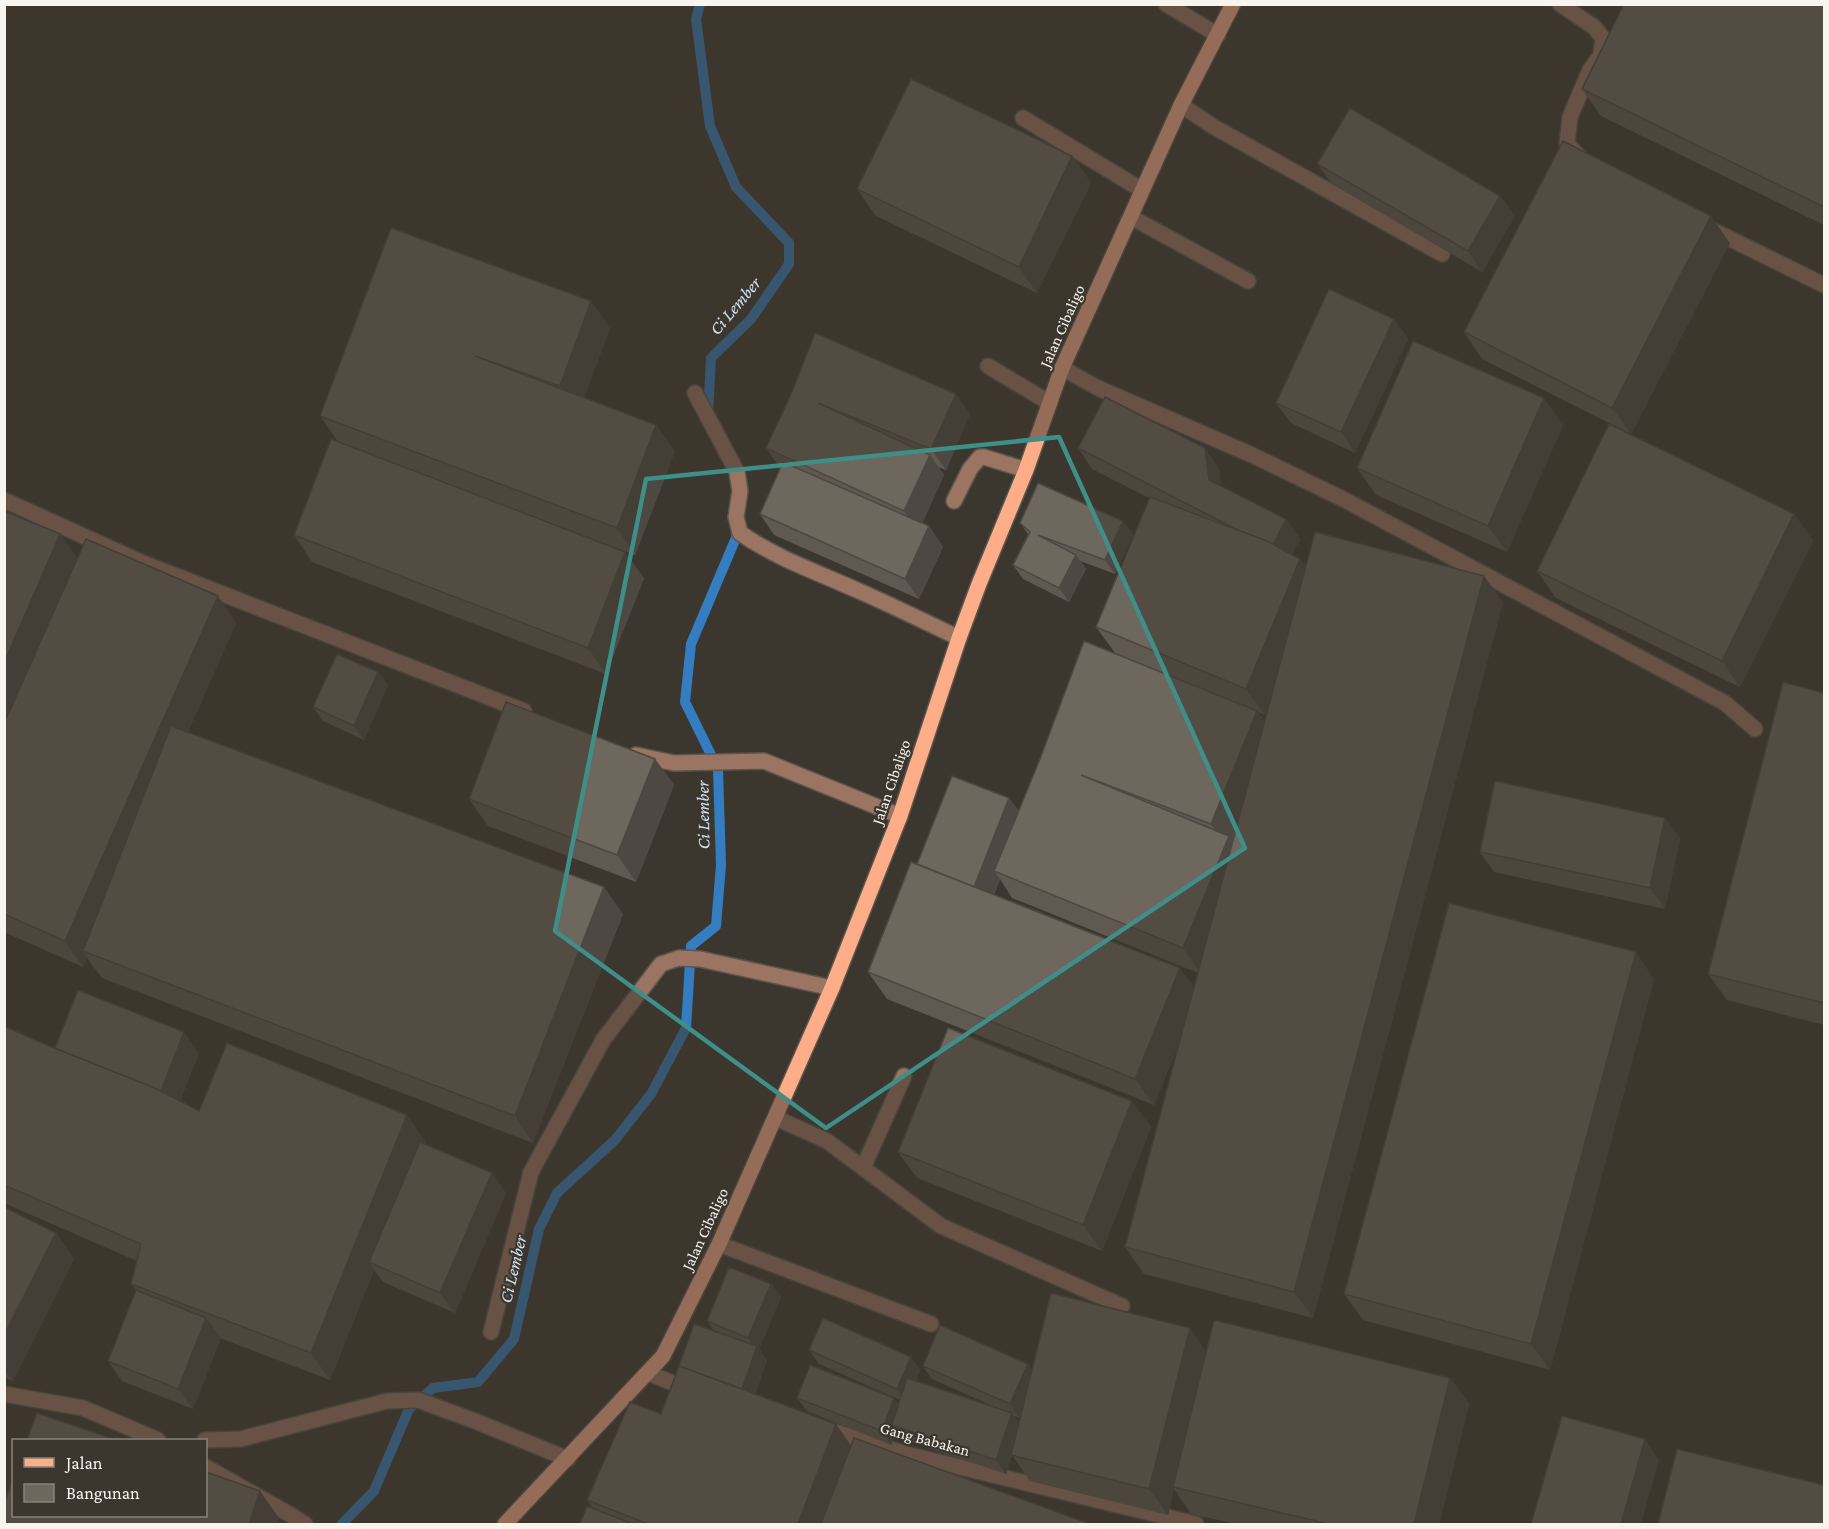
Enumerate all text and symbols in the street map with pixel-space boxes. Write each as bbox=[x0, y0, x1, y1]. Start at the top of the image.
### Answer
water label: Ci Lember bbox=[705, 273, 765, 339]
street label: Jalan Cibaligo bbox=[1035, 282, 1089, 372]
street label: Jalan Cibaligo bbox=[868, 737, 914, 829]
water label: Ci Lember bbox=[692, 780, 714, 850]
street label: Jalan Cibaligo bbox=[678, 1185, 732, 1275]
water label: Ci Lember bbox=[496, 1232, 531, 1305]
street label: Gang Babakan bbox=[878, 1419, 972, 1460]
legend bbox=[12, 1439, 207, 1517]
text: Jalan bbox=[64, 1453, 103, 1473]
text: Bangunan bbox=[66, 1483, 140, 1503]

